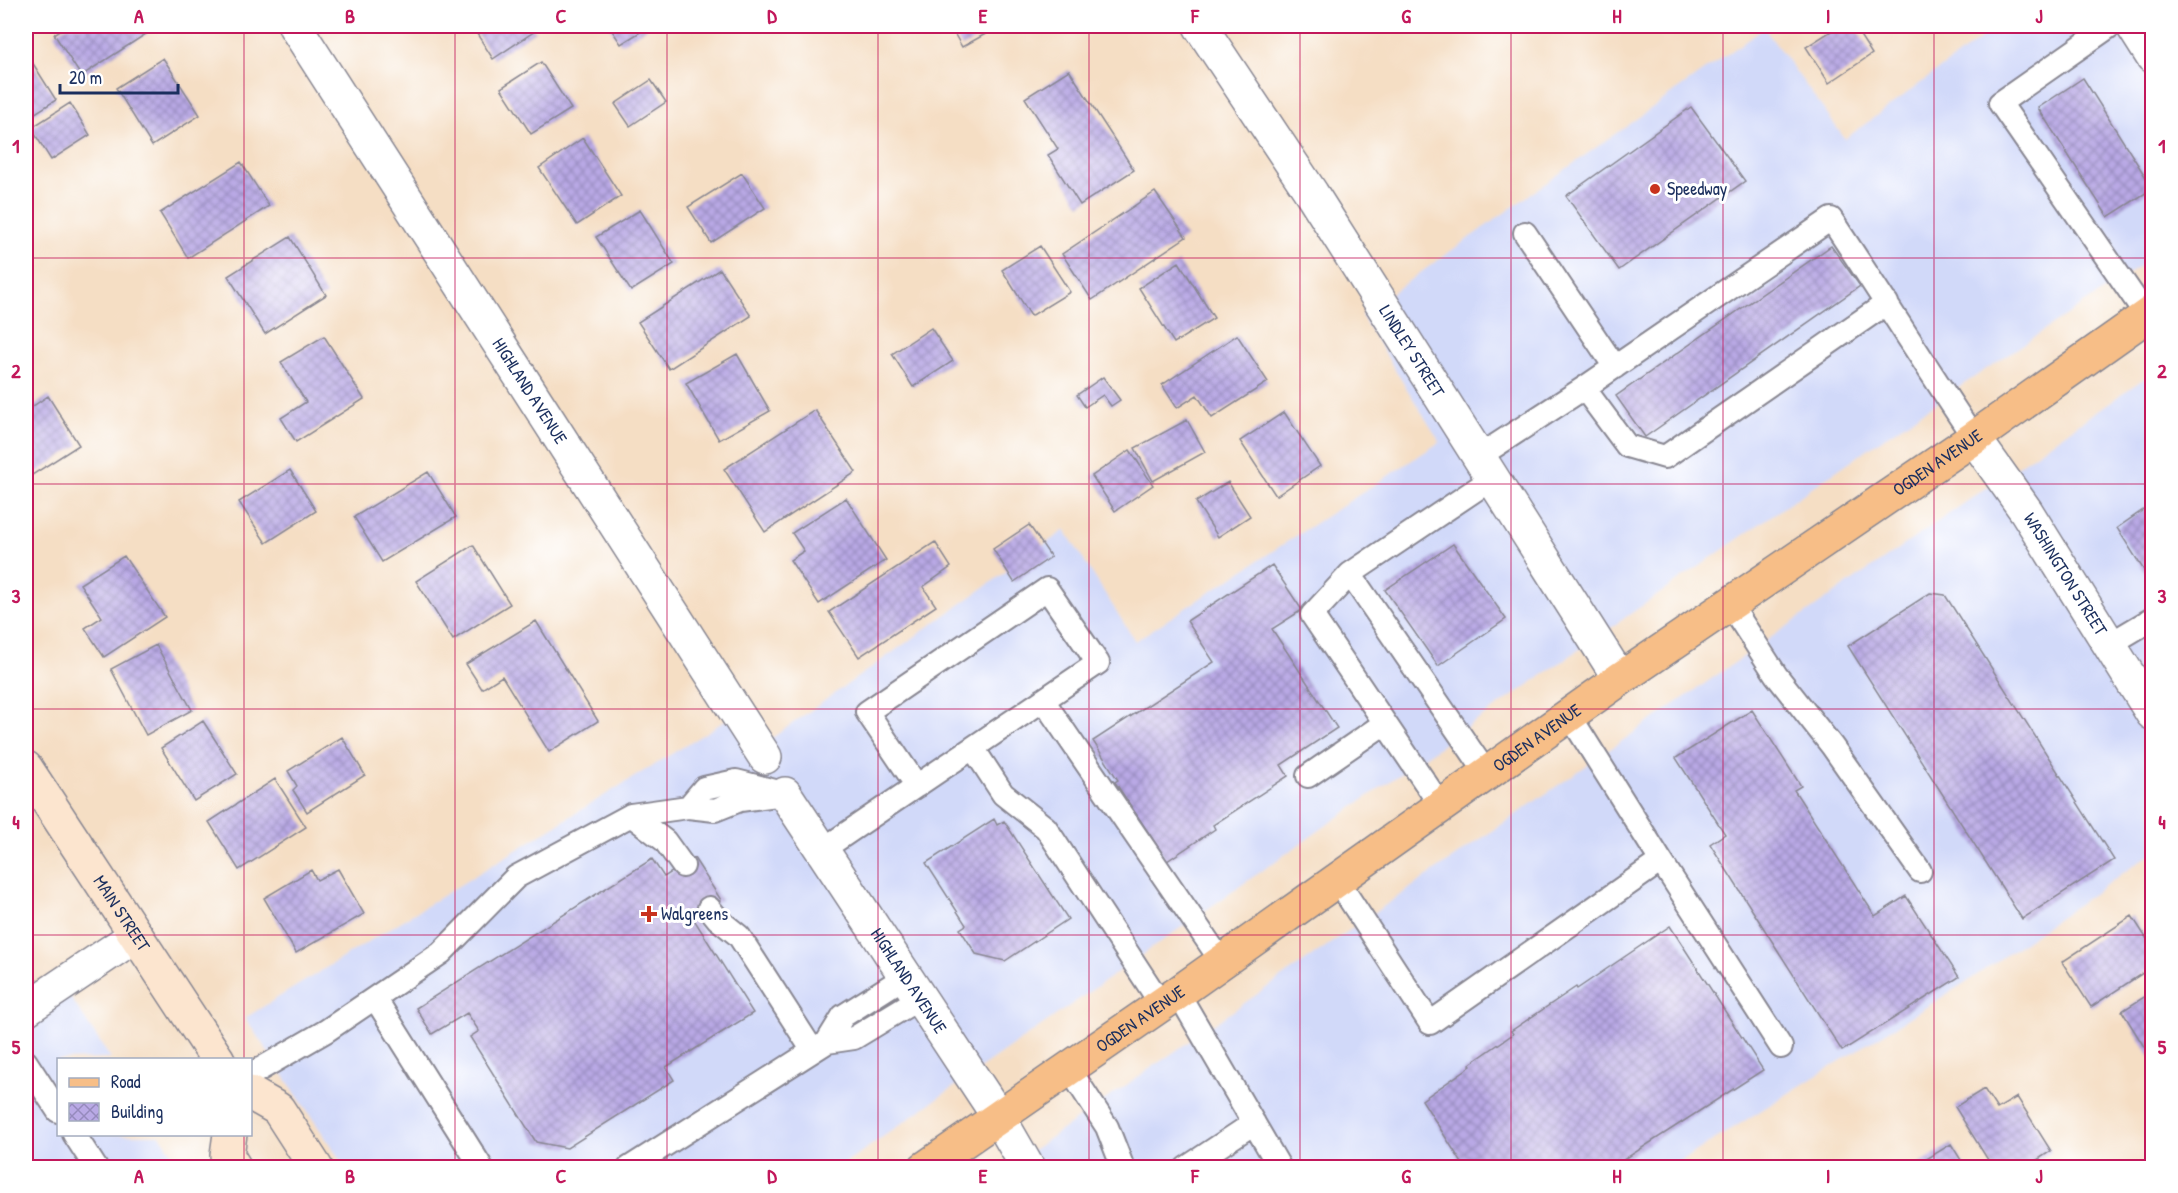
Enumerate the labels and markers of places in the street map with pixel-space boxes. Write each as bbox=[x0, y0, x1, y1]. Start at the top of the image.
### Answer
place label: Speedway bbox=[1667, 176, 1728, 201]
marker: Speedway bbox=[1648, 182, 1662, 196]
place label: Walgreens bbox=[661, 901, 728, 926]
marker: Walgreens bbox=[642, 907, 656, 921]

